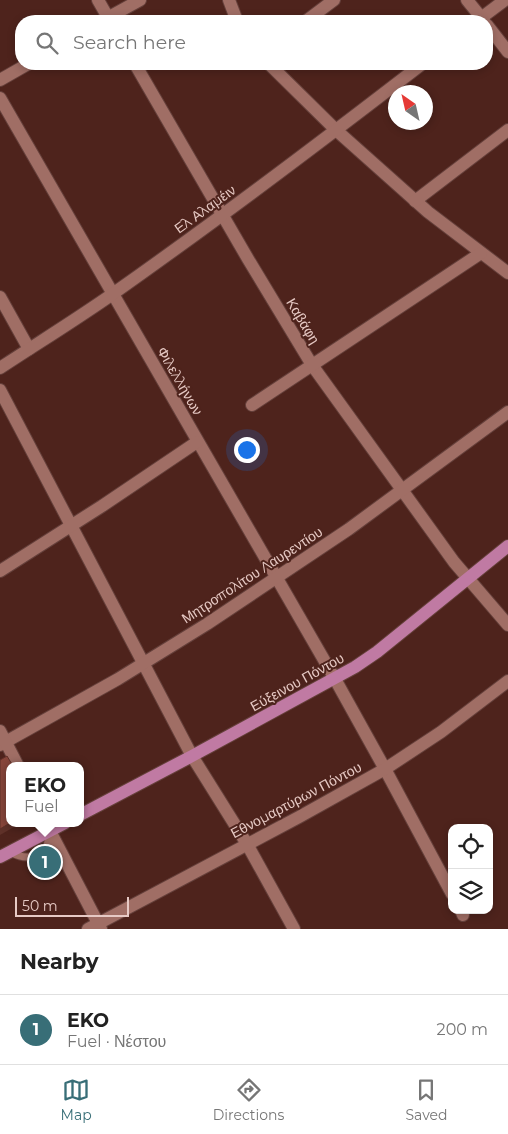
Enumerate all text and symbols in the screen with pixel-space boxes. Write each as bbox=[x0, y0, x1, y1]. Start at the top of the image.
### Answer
search box bbox=[15, 15, 493, 70]
icon: search bbox=[33, 29, 61, 57]
text: Search here bbox=[73, 31, 186, 54]
north arrow bbox=[388, 85, 433, 130]
street label: Ελ Αλαμέιν bbox=[171, 181, 239, 237]
street label: Καβάφη bbox=[282, 295, 324, 347]
street label: Φιλελλήνων bbox=[153, 344, 207, 418]
your location bbox=[234, 437, 260, 463]
street label: Μητροπολίτου Λαυρεντίου bbox=[178, 523, 326, 627]
street label: Εύξεινου Πόντου bbox=[247, 649, 347, 715]
street label: Εθνομαρτύρων Πόντου bbox=[227, 758, 365, 842]
popup bbox=[6, 762, 84, 827]
text: EKO bbox=[24, 774, 66, 797]
text: Fuel bbox=[24, 797, 59, 816]
map controls bbox=[448, 824, 493, 914]
button: locate bbox=[448, 824, 493, 869]
pin: 1 bbox=[29, 843, 61, 881]
button: layers bbox=[448, 869, 493, 914]
scale bar bbox=[15, 894, 129, 917]
text: 50 m bbox=[22, 897, 58, 915]
text: Nearby bbox=[20, 949, 99, 974]
text: EKO bbox=[67, 1009, 109, 1032]
text: 1 bbox=[33, 1020, 39, 1039]
text: 200 m bbox=[437, 1020, 488, 1039]
text: Fuel · Νέστου bbox=[67, 1032, 166, 1051]
tab: Map bbox=[61, 1076, 92, 1124]
tab: Directions bbox=[213, 1076, 284, 1124]
tab: Saved bbox=[405, 1076, 447, 1124]

